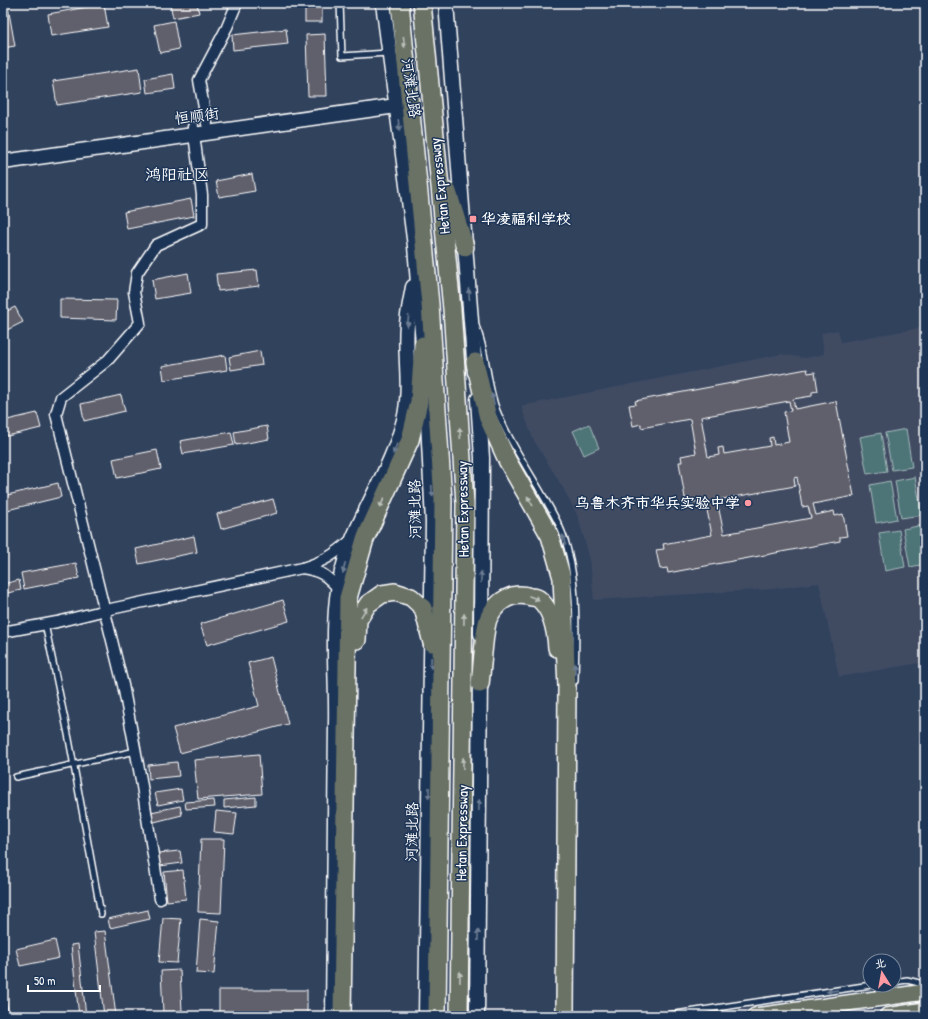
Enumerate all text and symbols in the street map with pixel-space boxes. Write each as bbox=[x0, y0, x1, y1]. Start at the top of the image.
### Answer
one-way arrow bbox=[401, 36, 408, 48]
street label: 河滩北路 bbox=[397, 57, 426, 119]
street label: 恒顺街 bbox=[173, 102, 221, 129]
one-way arrow bbox=[395, 119, 402, 131]
street label: Hetan Expressway bbox=[424, 137, 455, 235]
district label: 鸿阳社区 bbox=[145, 163, 209, 185]
place label: 华凌福利学校 bbox=[481, 208, 571, 229]
marker: 华凌福利学校 bbox=[468, 214, 478, 224]
one-way arrow bbox=[466, 288, 473, 300]
one-way arrow bbox=[404, 315, 411, 327]
one-way arrow bbox=[490, 393, 496, 406]
one-way arrow bbox=[457, 427, 464, 439]
one-way arrow bbox=[392, 443, 398, 455]
street label: Hetan Expressway bbox=[451, 461, 474, 557]
street label: 河滩北路 bbox=[403, 479, 426, 539]
one-way arrow bbox=[429, 485, 435, 498]
place label: 乌鲁木齐市华兵实验中学 bbox=[575, 492, 740, 513]
one-way arrow bbox=[527, 495, 534, 507]
one-way arrow bbox=[379, 497, 385, 509]
marker: 乌鲁木齐市华兵实验中学 bbox=[743, 498, 753, 508]
one-way arrow bbox=[560, 534, 566, 547]
one-way arrow bbox=[340, 562, 346, 574]
one-way arrow bbox=[478, 570, 484, 583]
one-way arrow bbox=[528, 595, 540, 601]
one-way arrow bbox=[360, 606, 367, 617]
one-way arrow bbox=[461, 612, 467, 625]
one-way arrow bbox=[428, 657, 434, 670]
one-way arrow bbox=[572, 662, 578, 675]
one-way arrow bbox=[460, 756, 466, 769]
street label: Hetan Expressway bbox=[450, 785, 473, 881]
one-way arrow bbox=[426, 787, 432, 800]
one-way arrow bbox=[476, 798, 482, 811]
street label: 河滩北路 bbox=[400, 802, 423, 862]
one-way arrow bbox=[475, 928, 481, 941]
north arrow bbox=[862, 953, 902, 993]
text: 北 bbox=[873, 955, 887, 971]
scale bar bbox=[28, 967, 100, 993]
one-way arrow bbox=[457, 970, 463, 983]
text: 50 m bbox=[34, 972, 55, 989]
one-way arrow bbox=[826, 988, 838, 994]

